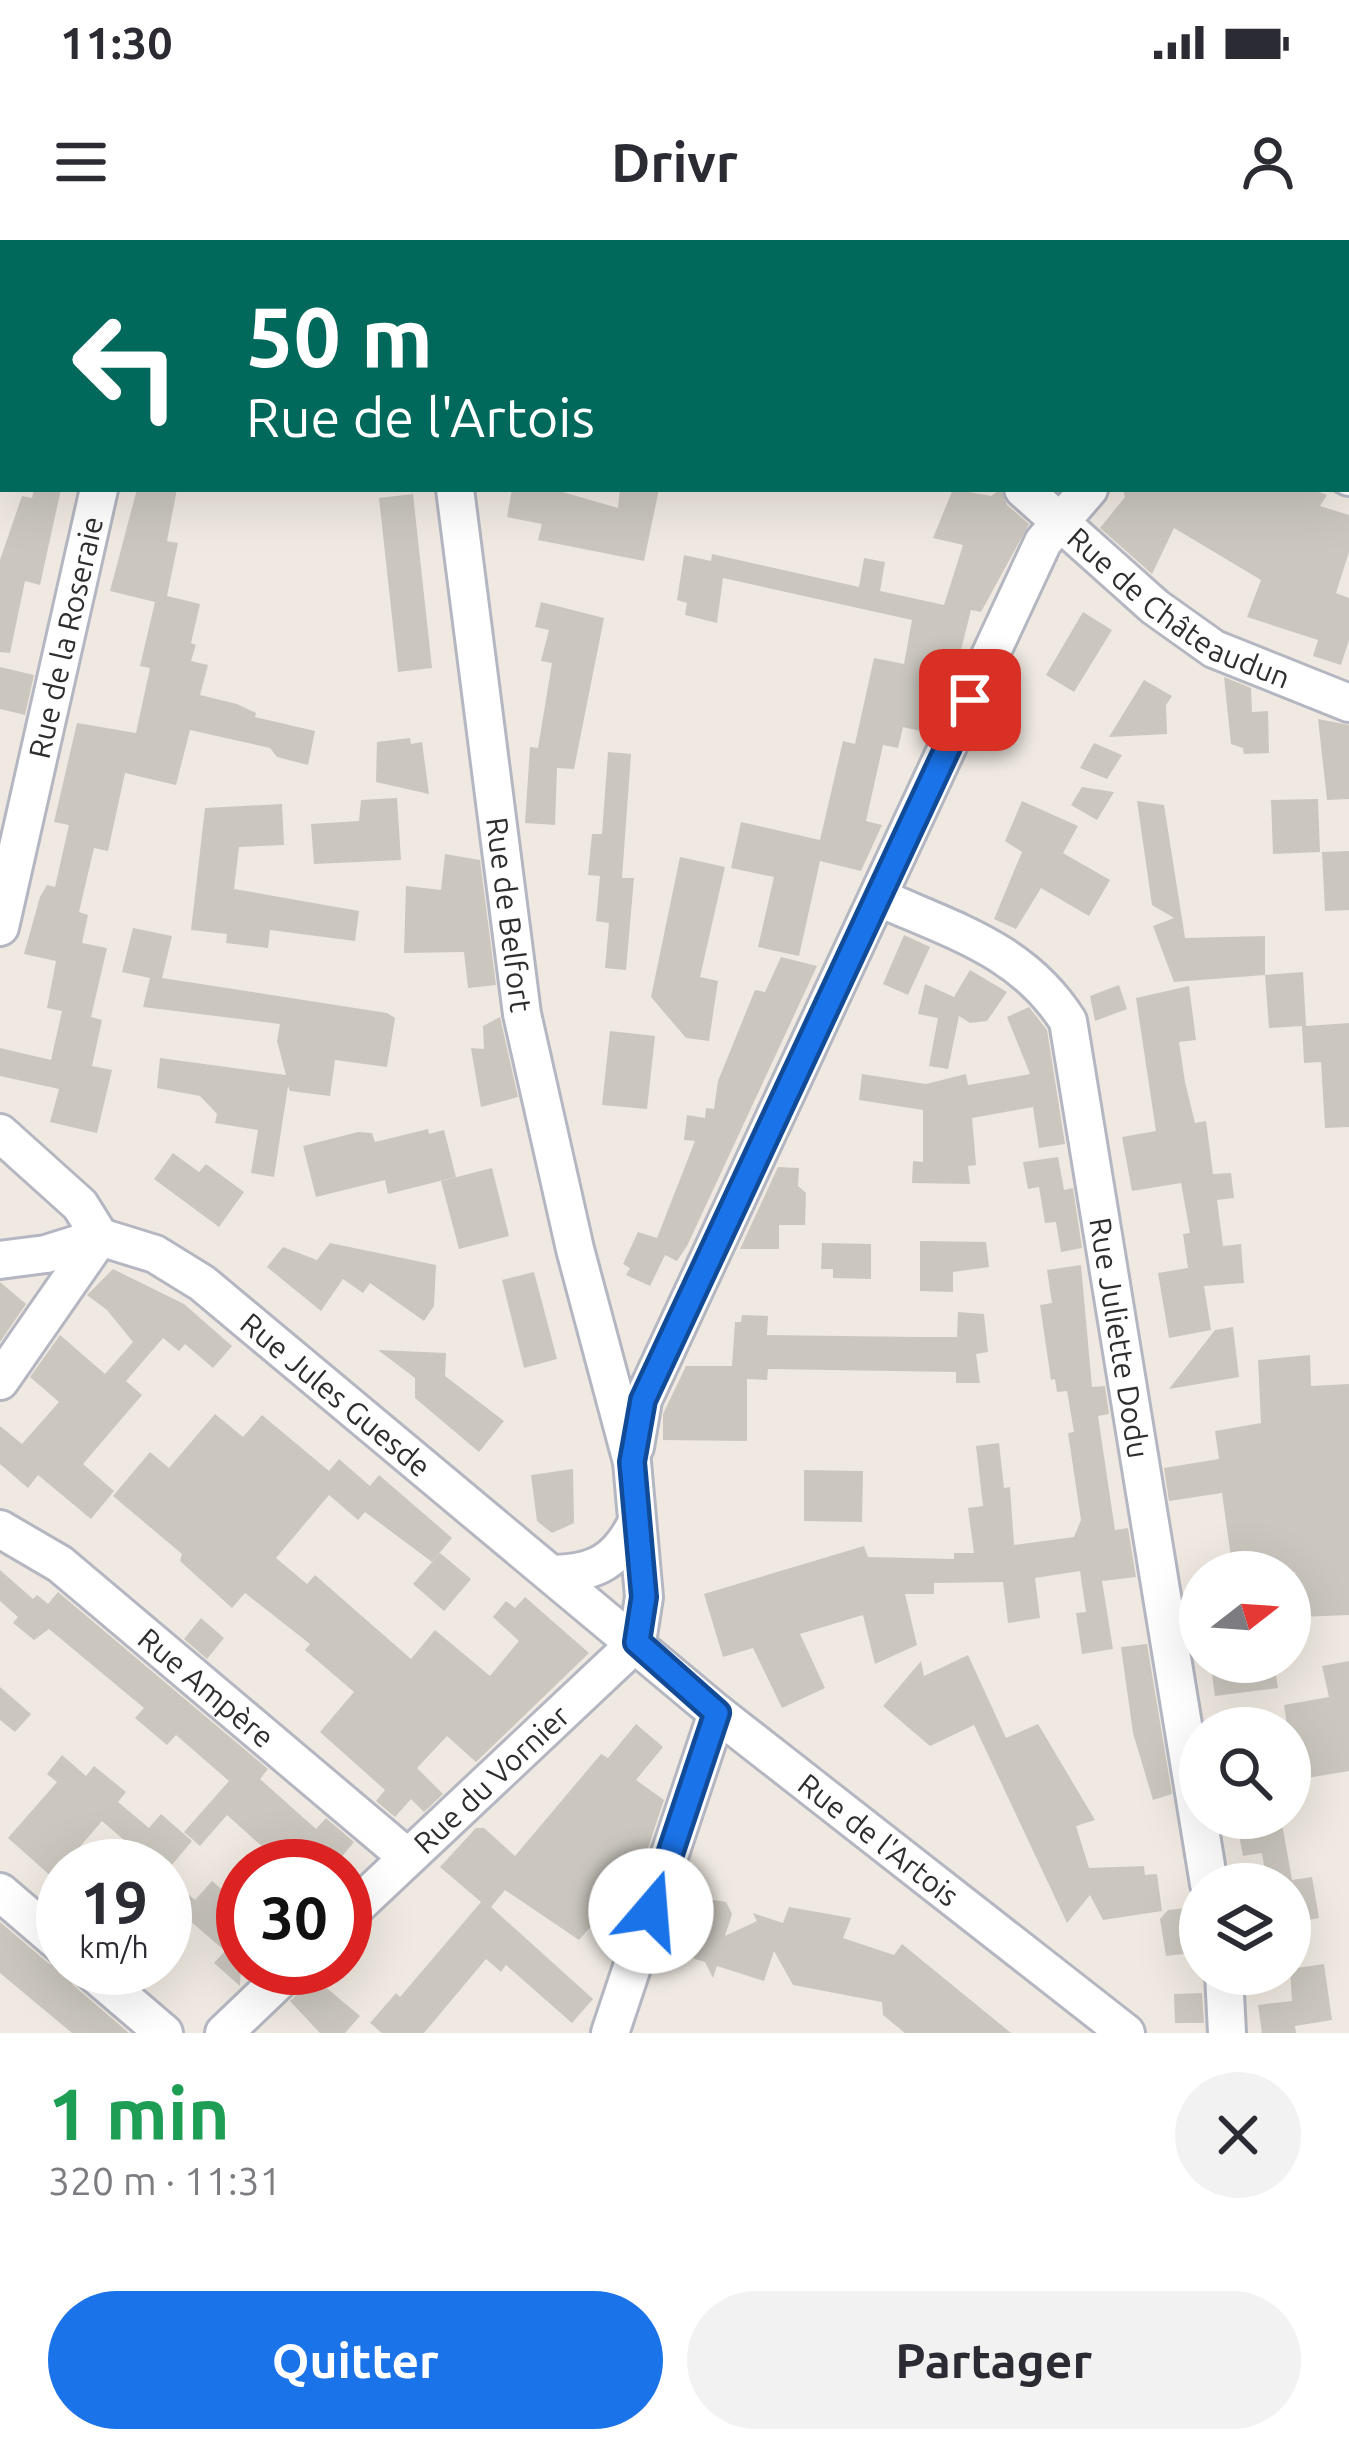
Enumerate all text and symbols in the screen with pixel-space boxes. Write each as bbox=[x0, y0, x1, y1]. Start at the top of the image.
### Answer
text: 11:30 bbox=[60, 17, 173, 68]
icon: menu bbox=[48, 129, 114, 195]
icon: person bbox=[1235, 129, 1301, 195]
text: Drivr bbox=[611, 132, 738, 192]
icon: left bbox=[48, 288, 204, 444]
text: 50 m bbox=[246, 289, 433, 383]
text: Rue de l'Artois bbox=[246, 387, 595, 447]
street label: Rue de la Roseraie bbox=[22, 513, 109, 761]
street label: Rue de Châteaudun bbox=[1061, 520, 1295, 695]
pin bbox=[919, 649, 1021, 751]
icon: arrive bbox=[937, 667, 1003, 733]
street label: Rue de Belfort bbox=[480, 815, 539, 1014]
street label: Rue Juliette Dodu bbox=[1083, 1215, 1156, 1461]
street label: Rue Jules Guesde bbox=[234, 1306, 437, 1483]
north arrow bbox=[1179, 1551, 1311, 1683]
map controls bbox=[1179, 1551, 1311, 1995]
street label: Rue Ampère bbox=[132, 1621, 281, 1754]
street label: Rue du Vornier bbox=[407, 1698, 576, 1860]
button: search bbox=[1179, 1707, 1311, 1839]
street label: Rue de l'Artois bbox=[792, 1766, 966, 1913]
speed limit sign: 30 bbox=[216, 1839, 372, 1995]
position arrow bbox=[588, 1848, 714, 1974]
button: layers bbox=[1179, 1863, 1311, 1995]
text: 19 bbox=[80, 1868, 148, 1935]
text: km/h bbox=[79, 1930, 149, 1964]
button: close bbox=[1175, 2072, 1301, 2198]
text: 1 min bbox=[48, 2073, 230, 2154]
text: 320 m · 11:31 bbox=[48, 2159, 282, 2202]
button: Quitter bbox=[48, 2291, 663, 2429]
button: Partager bbox=[687, 2291, 1301, 2429]

